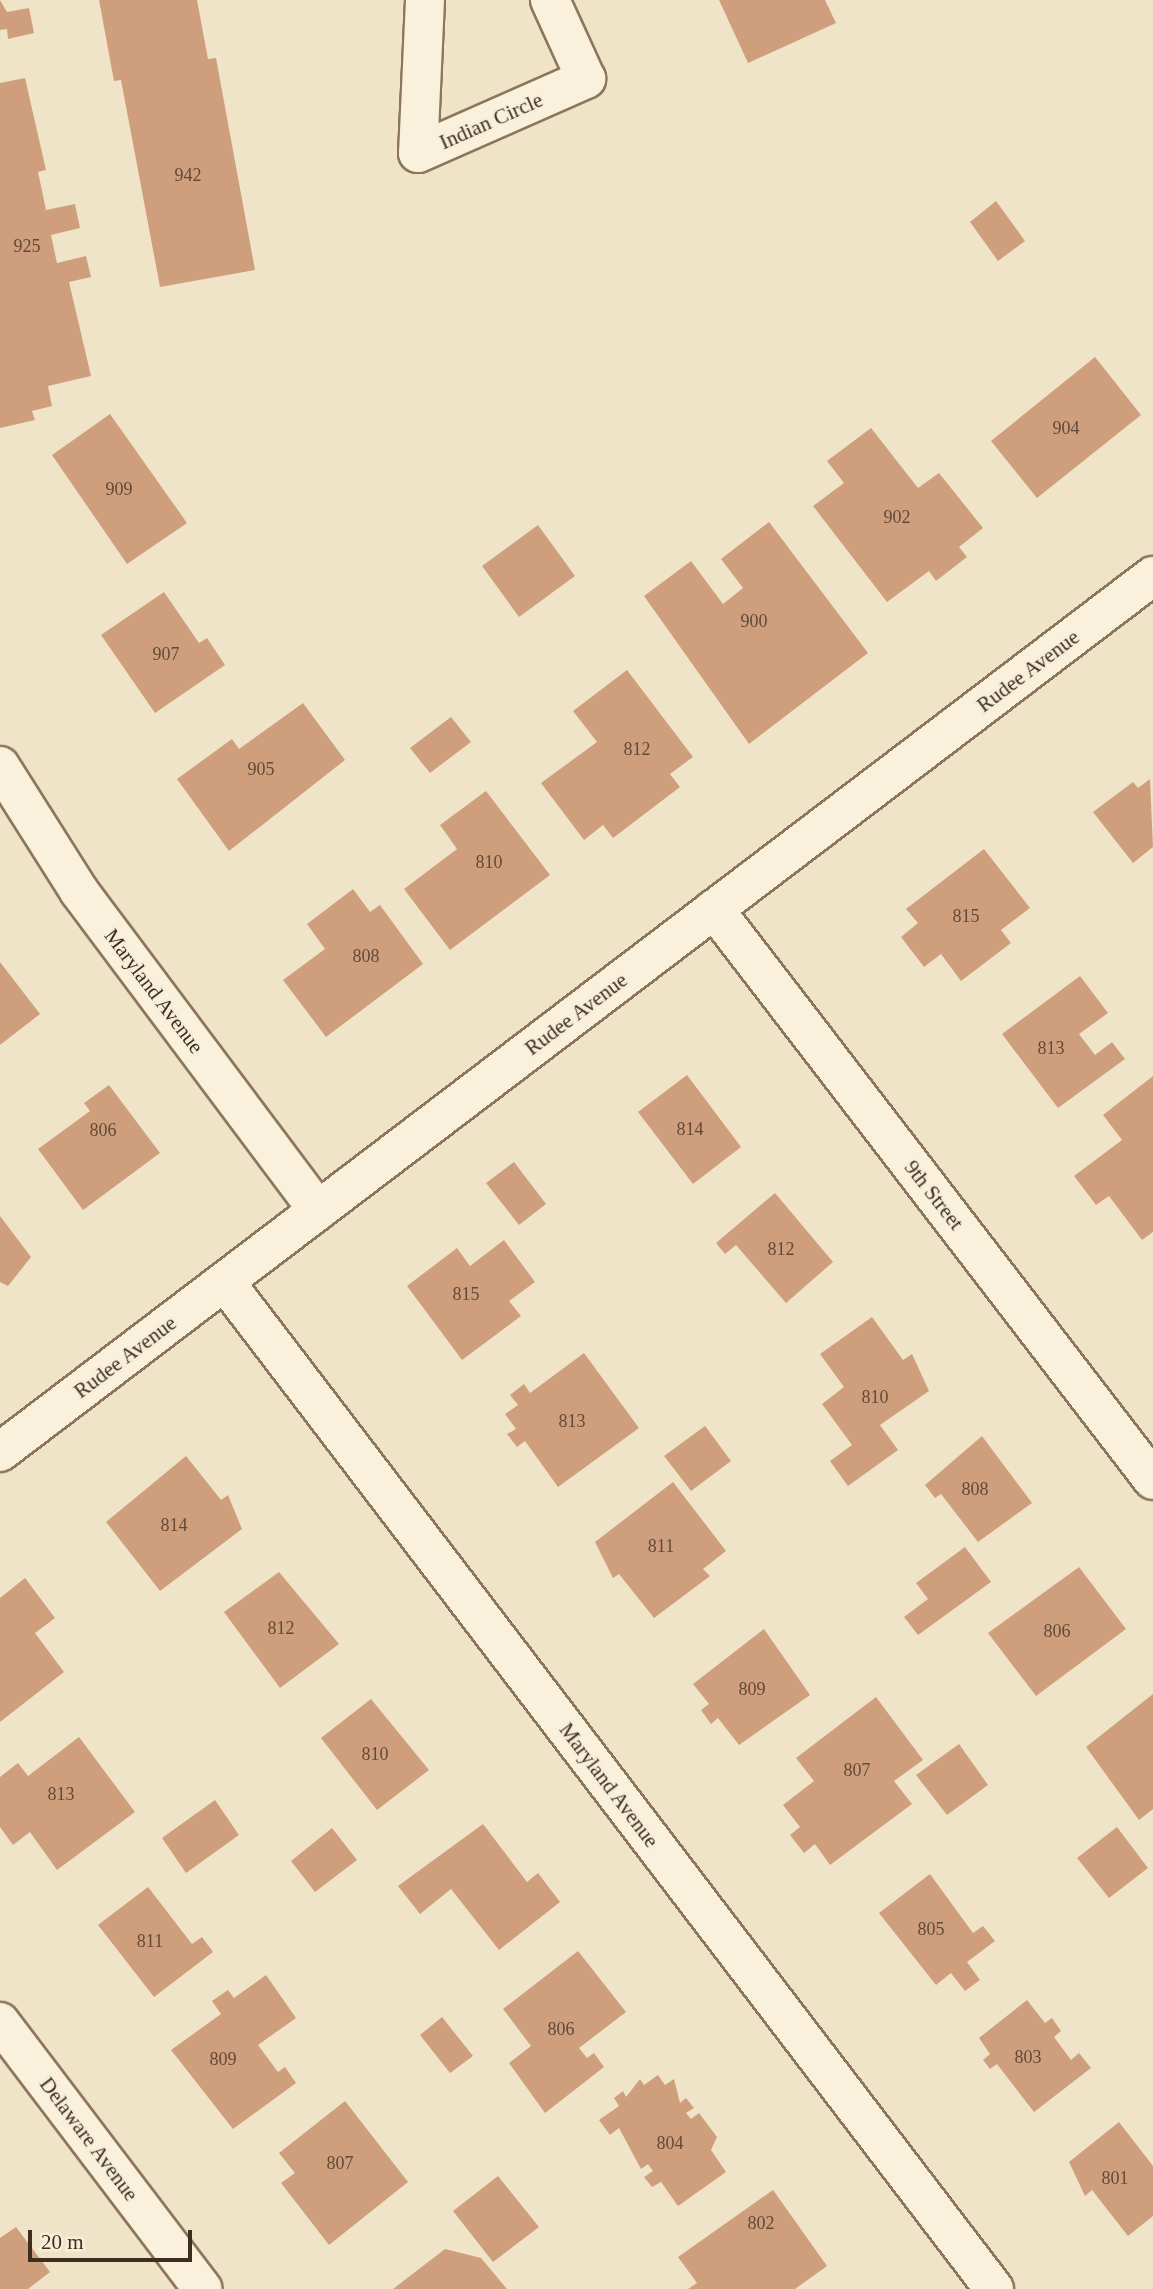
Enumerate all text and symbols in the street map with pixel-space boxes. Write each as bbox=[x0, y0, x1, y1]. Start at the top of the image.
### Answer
street label: Indian Circle bbox=[436, 87, 546, 155]
house number: 942 bbox=[174, 164, 202, 186]
house number: 925 bbox=[13, 235, 41, 257]
house number: 904 bbox=[1052, 417, 1079, 439]
house number: 909 bbox=[106, 478, 132, 500]
house number: 902 bbox=[884, 506, 910, 528]
house number: 900 bbox=[740, 610, 768, 632]
street label: Rudee Avenue bbox=[971, 624, 1085, 718]
house number: 907 bbox=[152, 643, 180, 665]
house number: 812 bbox=[624, 738, 650, 760]
house number: 905 bbox=[247, 758, 274, 780]
house number: 810 bbox=[476, 851, 503, 873]
house number: 815 bbox=[953, 905, 979, 927]
street label: Maryland Avenue bbox=[99, 923, 209, 1059]
house number: 808 bbox=[352, 945, 380, 967]
street label: Rudee Avenue bbox=[519, 967, 633, 1061]
house number: 813 bbox=[1038, 1037, 1064, 1059]
house number: 814 bbox=[676, 1118, 704, 1140]
house number: 806 bbox=[90, 1119, 116, 1141]
street label: 9th Street bbox=[899, 1155, 969, 1235]
house number: 812 bbox=[768, 1238, 794, 1260]
house number: 815 bbox=[452, 1283, 480, 1305]
street label: Rudee Avenue bbox=[68, 1310, 182, 1404]
house number: 810 bbox=[862, 1386, 888, 1408]
house number: 813 bbox=[558, 1410, 586, 1432]
house number: 808 bbox=[962, 1478, 988, 1500]
house number: 814 bbox=[160, 1514, 188, 1536]
house number: 811 bbox=[648, 1535, 674, 1557]
house number: 812 bbox=[268, 1617, 295, 1639]
house number: 806 bbox=[1044, 1620, 1070, 1642]
house number: 809 bbox=[738, 1678, 766, 1700]
street label: Maryland Avenue bbox=[554, 1717, 664, 1853]
house number: 810 bbox=[362, 1743, 388, 1765]
house number: 807 bbox=[844, 1759, 870, 1781]
house number: 813 bbox=[47, 1783, 74, 1805]
house number: 805 bbox=[918, 1918, 944, 1940]
house number: 811 bbox=[137, 1930, 163, 1952]
house number: 806 bbox=[548, 2018, 574, 2040]
house number: 803 bbox=[1015, 2046, 1042, 2068]
house number: 809 bbox=[210, 2048, 236, 2070]
street label: Delaware Avenue bbox=[34, 2072, 144, 2206]
house number: 804 bbox=[656, 2132, 684, 2154]
house number: 807 bbox=[326, 2152, 354, 2174]
house number: 801 bbox=[1102, 2167, 1128, 2189]
house number: 802 bbox=[748, 2212, 774, 2234]
scale bar bbox=[32, 2216, 196, 2260]
text: 20 m bbox=[41, 2230, 84, 2254]

